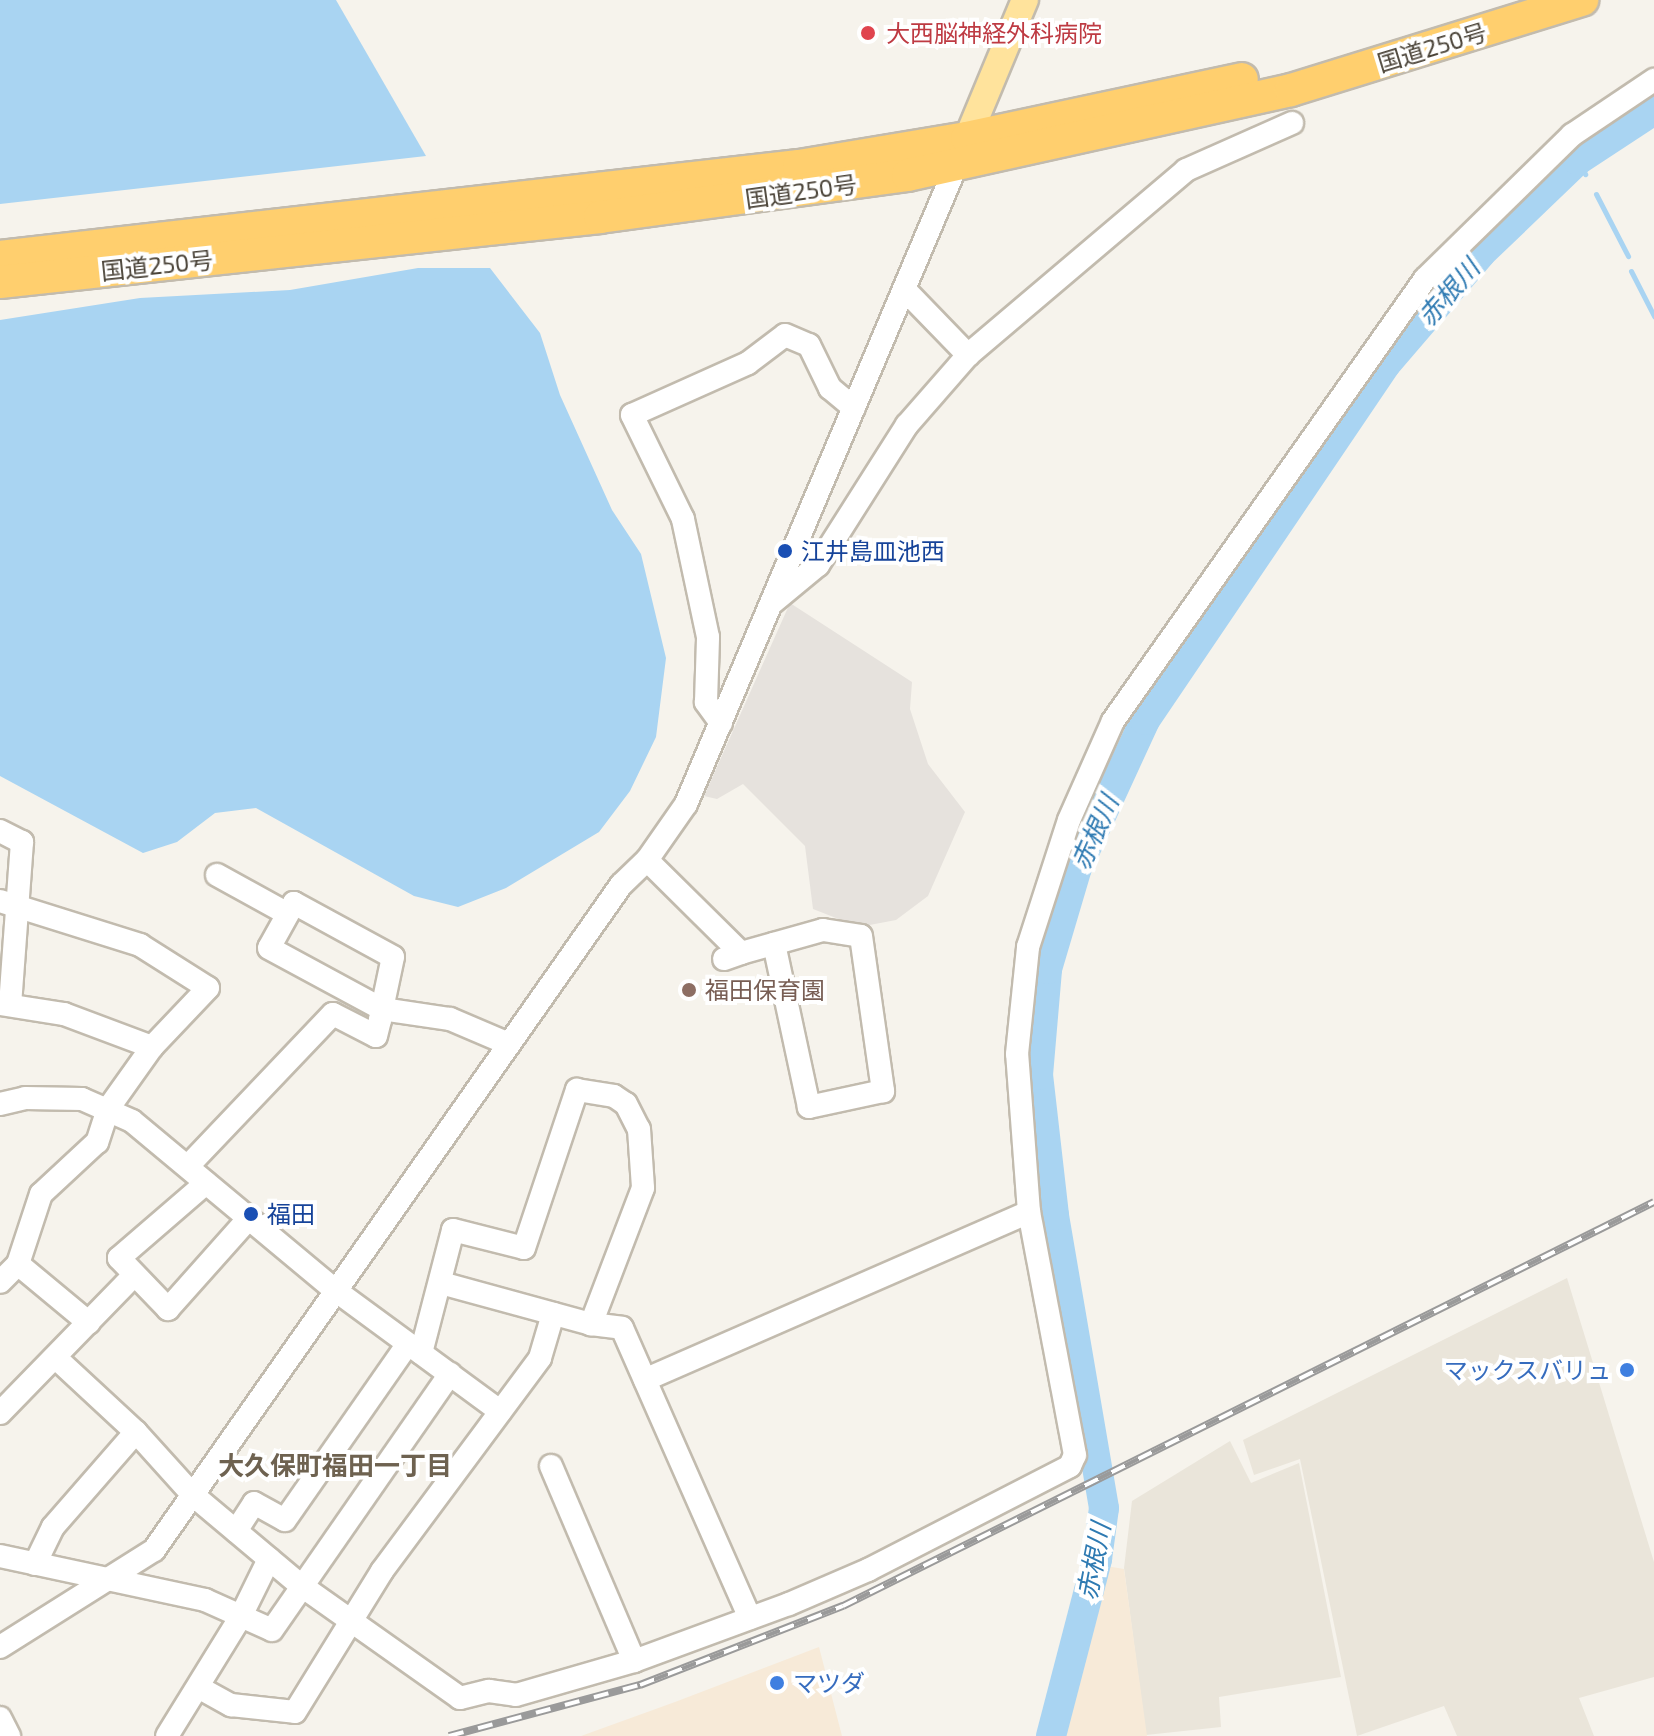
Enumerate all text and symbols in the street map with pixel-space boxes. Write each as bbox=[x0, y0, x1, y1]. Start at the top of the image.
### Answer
street label: 国道250号 bbox=[1374, 17, 1490, 77]
place label: 大西脳神経外科病院 bbox=[886, 19, 1102, 47]
marker: 大西脳神経外科病院 bbox=[857, 22, 879, 44]
street label: 国道250号 bbox=[743, 169, 859, 213]
street label: 国道250号 bbox=[99, 245, 215, 285]
water label: 赤根川 bbox=[1411, 252, 1485, 332]
place label: 江井島皿池西 bbox=[801, 537, 945, 565]
marker: 江井島皿池西 bbox=[776, 542, 794, 560]
water label: 赤根川 bbox=[1064, 790, 1124, 874]
place label: 福田保育園 bbox=[705, 976, 825, 1004]
marker: 福田保育園 bbox=[680, 981, 698, 999]
place label: 福田 bbox=[267, 1200, 315, 1228]
marker: 福田 bbox=[242, 1205, 260, 1223]
place label: マックスバリュ bbox=[1443, 1356, 1611, 1384]
marker: マックスバリュ bbox=[1618, 1361, 1636, 1379]
district label: 大久保町福田一丁目 bbox=[218, 1449, 452, 1481]
water label: 赤根川 bbox=[1070, 1520, 1116, 1602]
place label: マツダ bbox=[793, 1669, 865, 1697]
marker: マツダ bbox=[768, 1674, 786, 1692]

